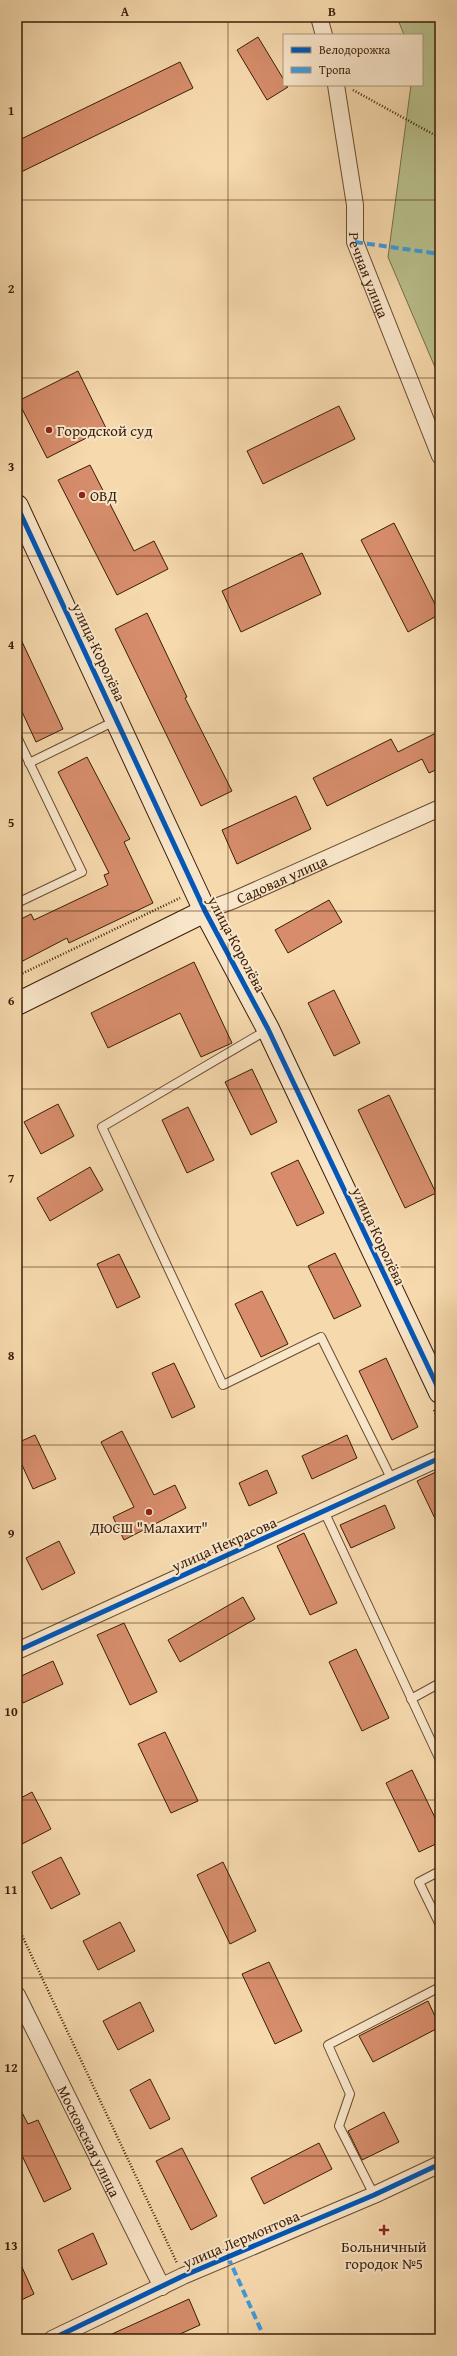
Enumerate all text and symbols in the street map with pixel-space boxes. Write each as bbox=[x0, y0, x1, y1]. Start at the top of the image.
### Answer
text: A bbox=[121, 2, 130, 21]
text: B bbox=[328, 2, 336, 21]
legend bbox=[283, 34, 423, 86]
text: Велодорожка bbox=[319, 41, 390, 58]
text: Тропа bbox=[319, 61, 351, 78]
text: 1 bbox=[8, 101, 14, 120]
street label: Речная улица bbox=[345, 232, 395, 322]
text: 2 bbox=[8, 279, 15, 298]
place label: Городской суд bbox=[57, 420, 153, 441]
marker: Городской суд bbox=[44, 425, 54, 435]
text: 3 bbox=[8, 457, 14, 476]
place label: ОВД bbox=[90, 485, 118, 506]
marker: ОВД bbox=[77, 490, 87, 500]
street label: улица Королёва bbox=[67, 599, 131, 705]
text: 4 bbox=[8, 635, 15, 654]
text: 5 bbox=[8, 813, 15, 832]
street label: Садовая улица bbox=[233, 849, 331, 908]
street label: улица Королёва bbox=[202, 891, 272, 997]
text: 6 bbox=[8, 991, 15, 1010]
text: 7 bbox=[8, 1169, 15, 1188]
street label: улица Королёва bbox=[347, 1183, 411, 1289]
text: 8 bbox=[8, 1346, 15, 1365]
marker: ДЮСШ "Малахит" bbox=[144, 1507, 154, 1517]
street label: улица Некрасова bbox=[167, 1511, 281, 1577]
place label: ДЮСШ "Малахит" bbox=[89, 1517, 208, 1538]
text: 9 bbox=[8, 1524, 15, 1543]
text: 10 bbox=[4, 1702, 18, 1721]
text: 11 bbox=[4, 1880, 18, 1899]
text: 12 bbox=[4, 2058, 18, 2077]
street label: Московская улица bbox=[53, 2082, 126, 2201]
street label: улица Лермонтова bbox=[178, 2205, 303, 2273]
marker: Больничный городок №5 bbox=[378, 2224, 390, 2236]
text: 13 bbox=[4, 2236, 18, 2255]
place label: Больничный городок №5 bbox=[341, 2236, 427, 2274]

